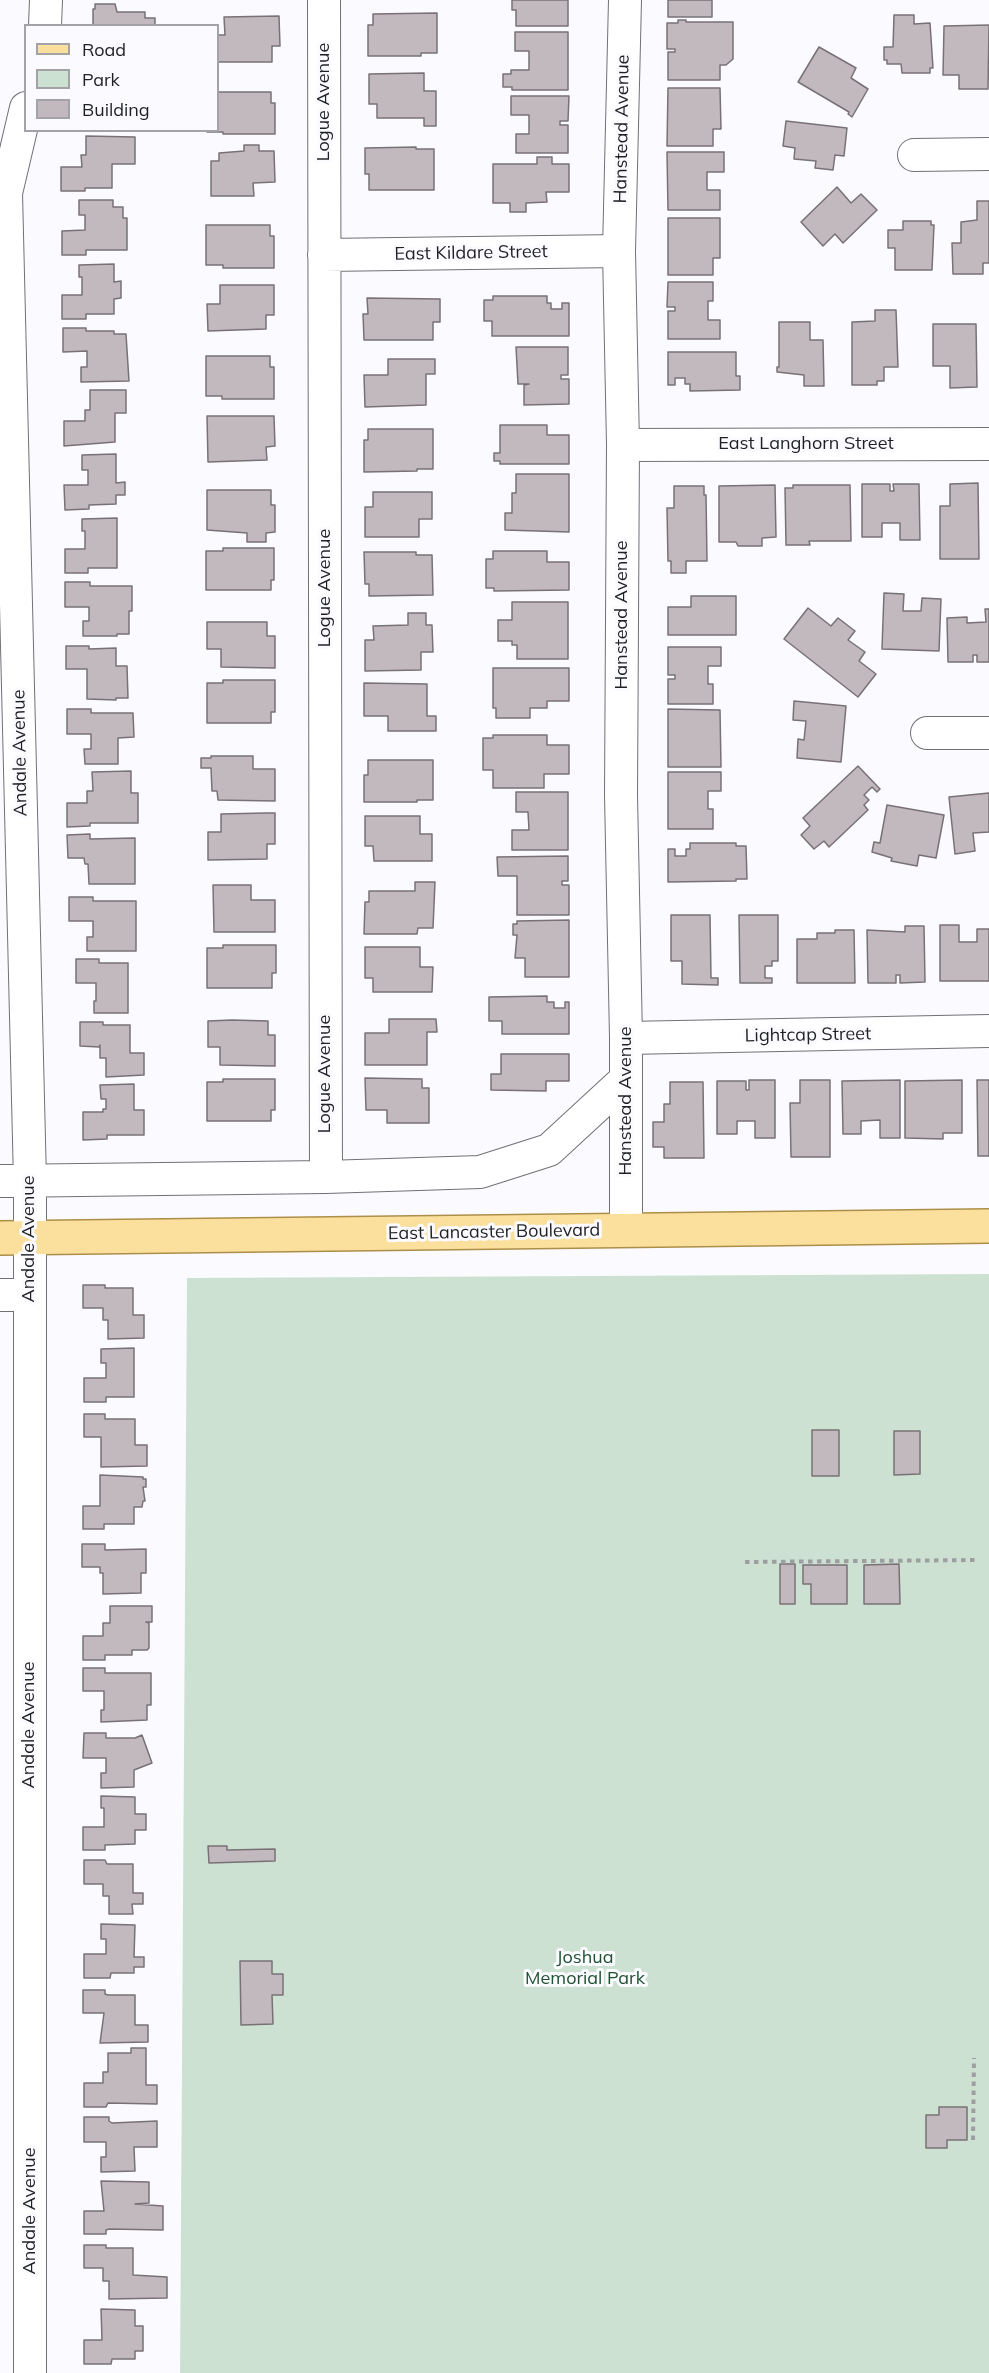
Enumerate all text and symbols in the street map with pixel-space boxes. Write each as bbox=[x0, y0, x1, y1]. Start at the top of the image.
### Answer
legend bbox=[24, 24, 219, 132]
text: Road bbox=[82, 38, 126, 61]
street label: Logue Avenue bbox=[313, 43, 335, 161]
street label: Hanstead Avenue bbox=[610, 54, 634, 204]
text: Park bbox=[82, 68, 120, 91]
text: Building bbox=[82, 98, 150, 121]
street label: East Kildare Street bbox=[394, 241, 548, 265]
street label: East Langhorn Street bbox=[718, 433, 894, 455]
street label: Logue Avenue bbox=[314, 529, 336, 647]
street label: Hanstead Avenue bbox=[611, 541, 633, 689]
street label: Andale Avenue bbox=[8, 689, 32, 817]
street label: Logue Avenue bbox=[314, 1015, 336, 1133]
street label: Lightcap Street bbox=[745, 1023, 871, 1047]
street label: Hanstead Avenue bbox=[615, 1027, 637, 1175]
street label: Andale Avenue bbox=[18, 1176, 40, 1302]
street label: East Lancaster Boulevard bbox=[388, 1219, 600, 1245]
street label: Andale Avenue bbox=[18, 1662, 40, 1788]
park label: Joshua Memorial Park bbox=[525, 1947, 645, 1990]
street label: Andale Avenue bbox=[19, 2148, 41, 2274]

